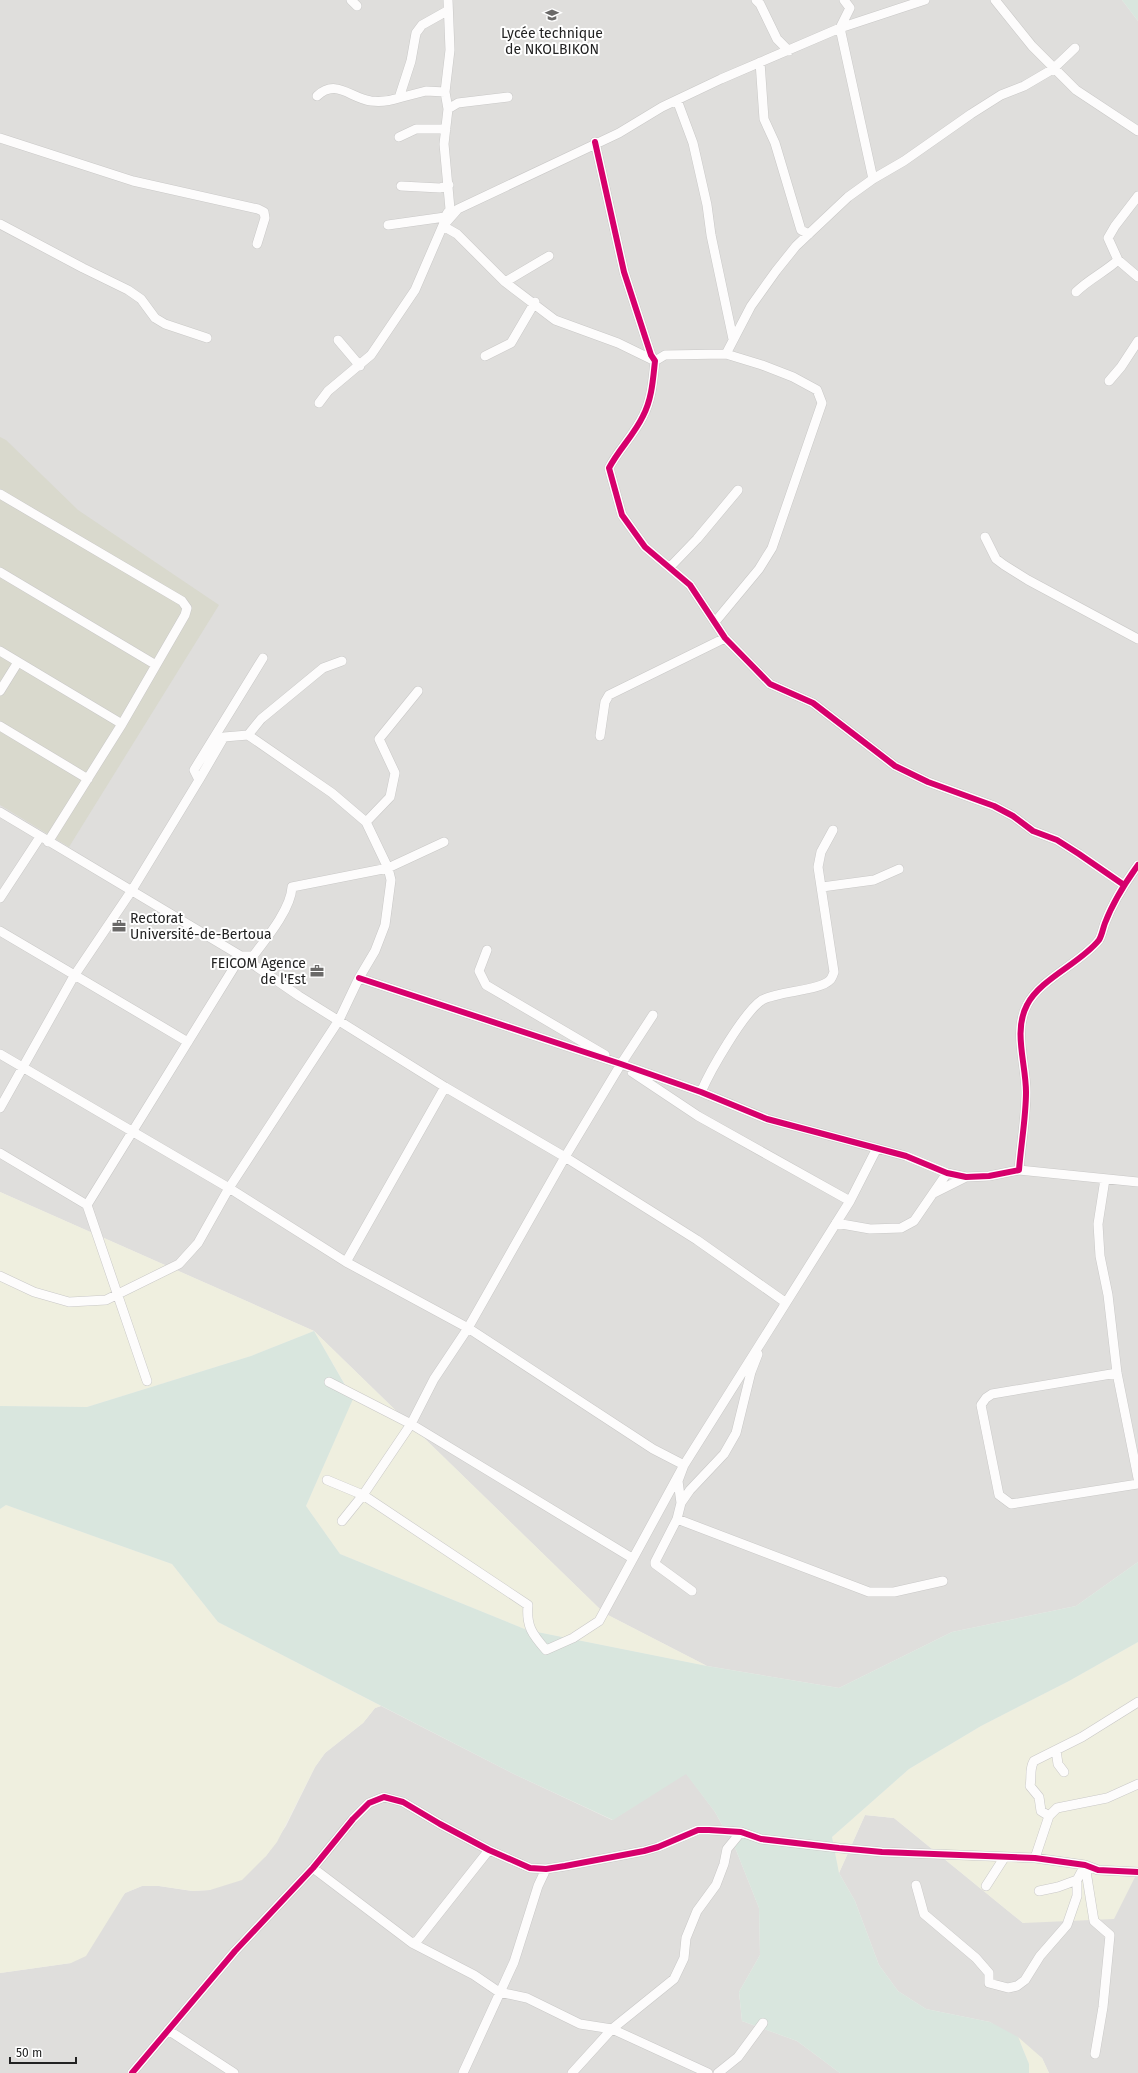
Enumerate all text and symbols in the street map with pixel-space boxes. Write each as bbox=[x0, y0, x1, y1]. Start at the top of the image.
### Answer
school or university icon: Lycée technique de NKOLBIKON bbox=[544, 7, 560, 23]
place label: Lycée technique de NKOLBIKON bbox=[501, 25, 603, 58]
place label: Rectorat Université-de-Bertoua bbox=[130, 910, 272, 943]
office icon: Rectorat Université-de-Bertoua bbox=[111, 918, 127, 934]
place label: FEICOM Agence de l'Est bbox=[211, 955, 307, 988]
office icon: FEICOM Agence de l'Est bbox=[309, 963, 325, 979]
scale bar bbox=[10, 2039, 76, 2065]
text: 50 m bbox=[16, 2046, 42, 2060]

